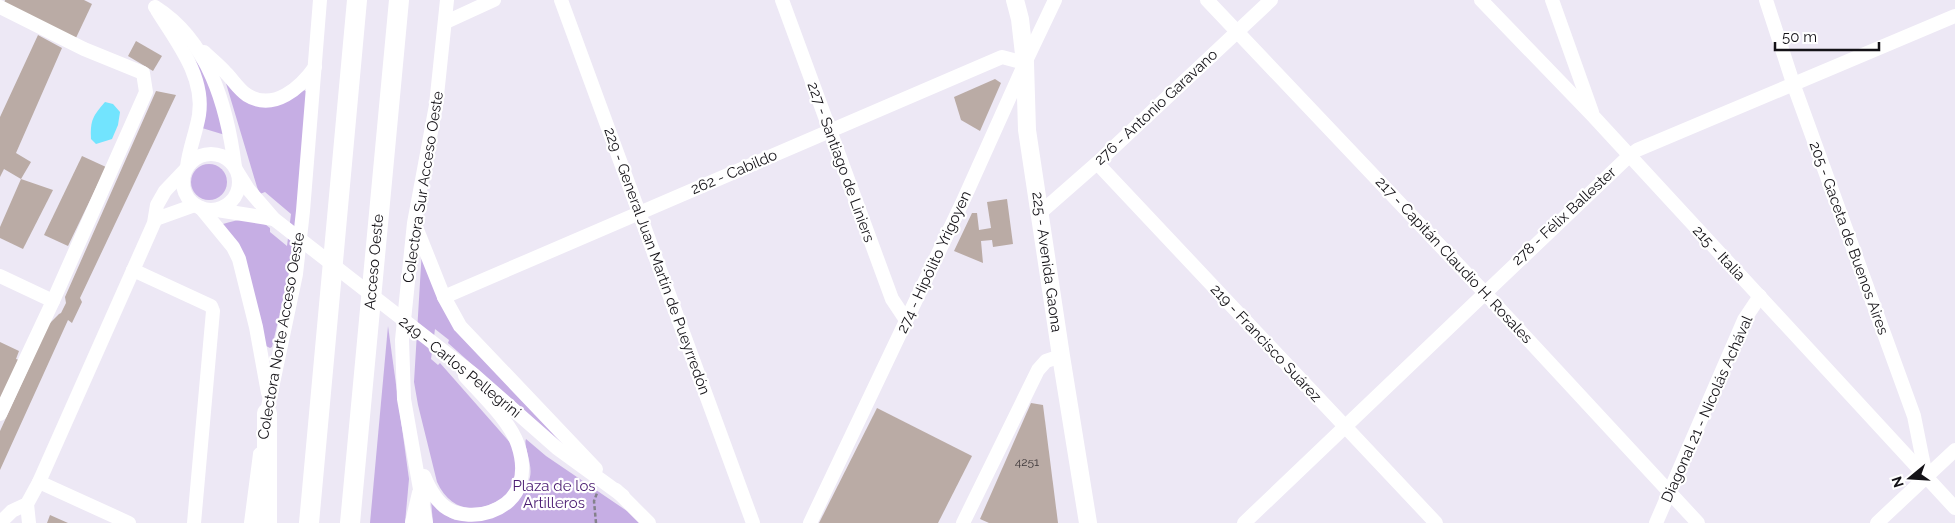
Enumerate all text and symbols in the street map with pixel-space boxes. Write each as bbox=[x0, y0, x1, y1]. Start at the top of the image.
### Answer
scale bar bbox=[1775, 20, 1879, 52]
text: 50 m bbox=[1782, 28, 1817, 46]
street label: 276 - Antonio Garavano bbox=[1091, 45, 1221, 169]
street label: 227 - Santiago de Liniers bbox=[804, 79, 878, 245]
street label: Colectora Sur Acceso Oeste bbox=[399, 90, 447, 284]
street label: 229 - General Juan Martín de Pueyrredón bbox=[600, 125, 714, 397]
street label: 205 - Gaceta de Buenos Aires bbox=[1806, 139, 1892, 337]
street label: 262 - Cabildo bbox=[688, 146, 780, 198]
street label: 278 - Félix Ballester bbox=[1508, 163, 1620, 269]
street label: 217 - Capitán Claudio H. Rosales bbox=[1372, 173, 1536, 347]
street label: 274 - Hipólito Yrigoyen bbox=[893, 188, 975, 336]
street label: 225 - Avenida Gaona bbox=[1028, 191, 1066, 333]
street label: Acceso Oeste bbox=[361, 213, 387, 311]
street label: 215 - Italia bbox=[1689, 222, 1749, 284]
street label: Colectora Norte Acceso Oeste bbox=[254, 231, 308, 441]
street label: 219 - Francisco Suárez bbox=[1207, 280, 1325, 406]
street label: 249 - Carlos Pellegrini bbox=[396, 312, 524, 422]
street label: Diagonal 21 - Nicolás Achával bbox=[1658, 312, 1757, 505]
north arrow bbox=[1885, 453, 1935, 503]
house number: 4251 bbox=[1015, 455, 1039, 469]
text: N bbox=[1888, 474, 1907, 490]
park label: Plaza de los Artilleros bbox=[512, 477, 596, 512]

